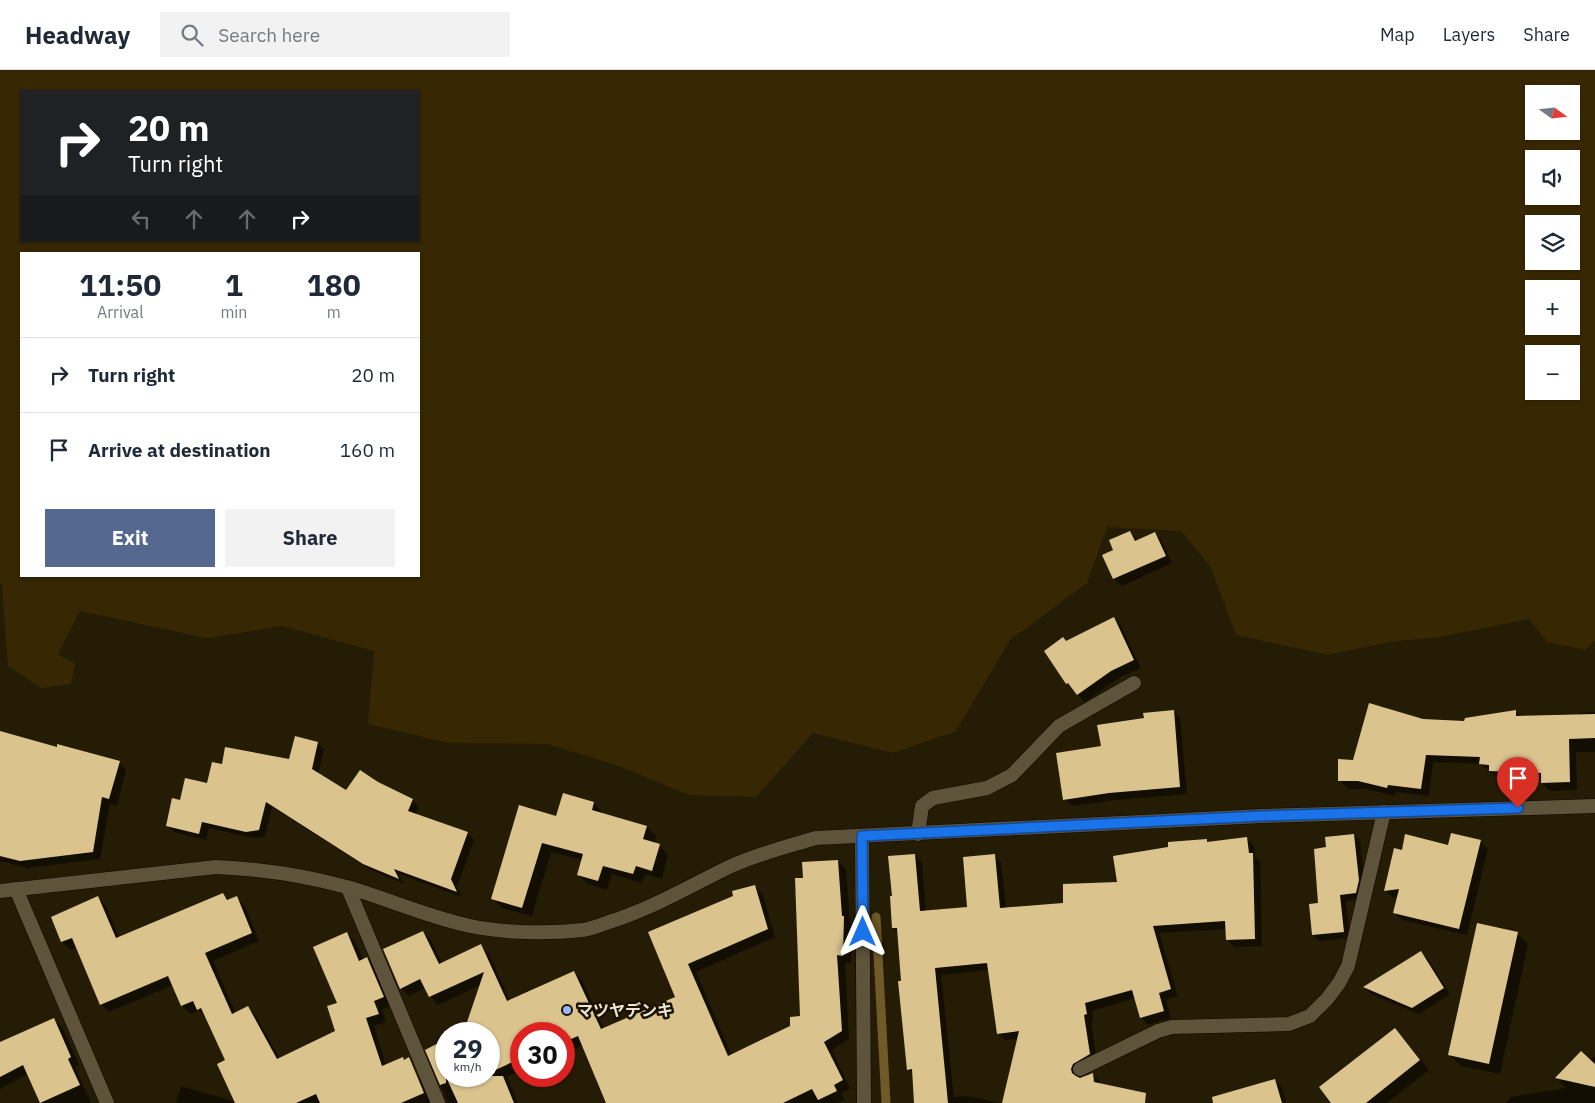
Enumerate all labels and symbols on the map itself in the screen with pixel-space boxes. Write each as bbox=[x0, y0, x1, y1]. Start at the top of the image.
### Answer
north arrow bbox=[1525, 85, 1580, 140]
pin bbox=[1497, 757, 1539, 808]
position arrow bbox=[836, 905, 888, 957]
place label: マツヤデンキ bbox=[577, 1000, 673, 1020]
marker: マツヤデンキ bbox=[561, 1004, 573, 1016]
speed limit sign: 30 bbox=[510, 1022, 575, 1087]

